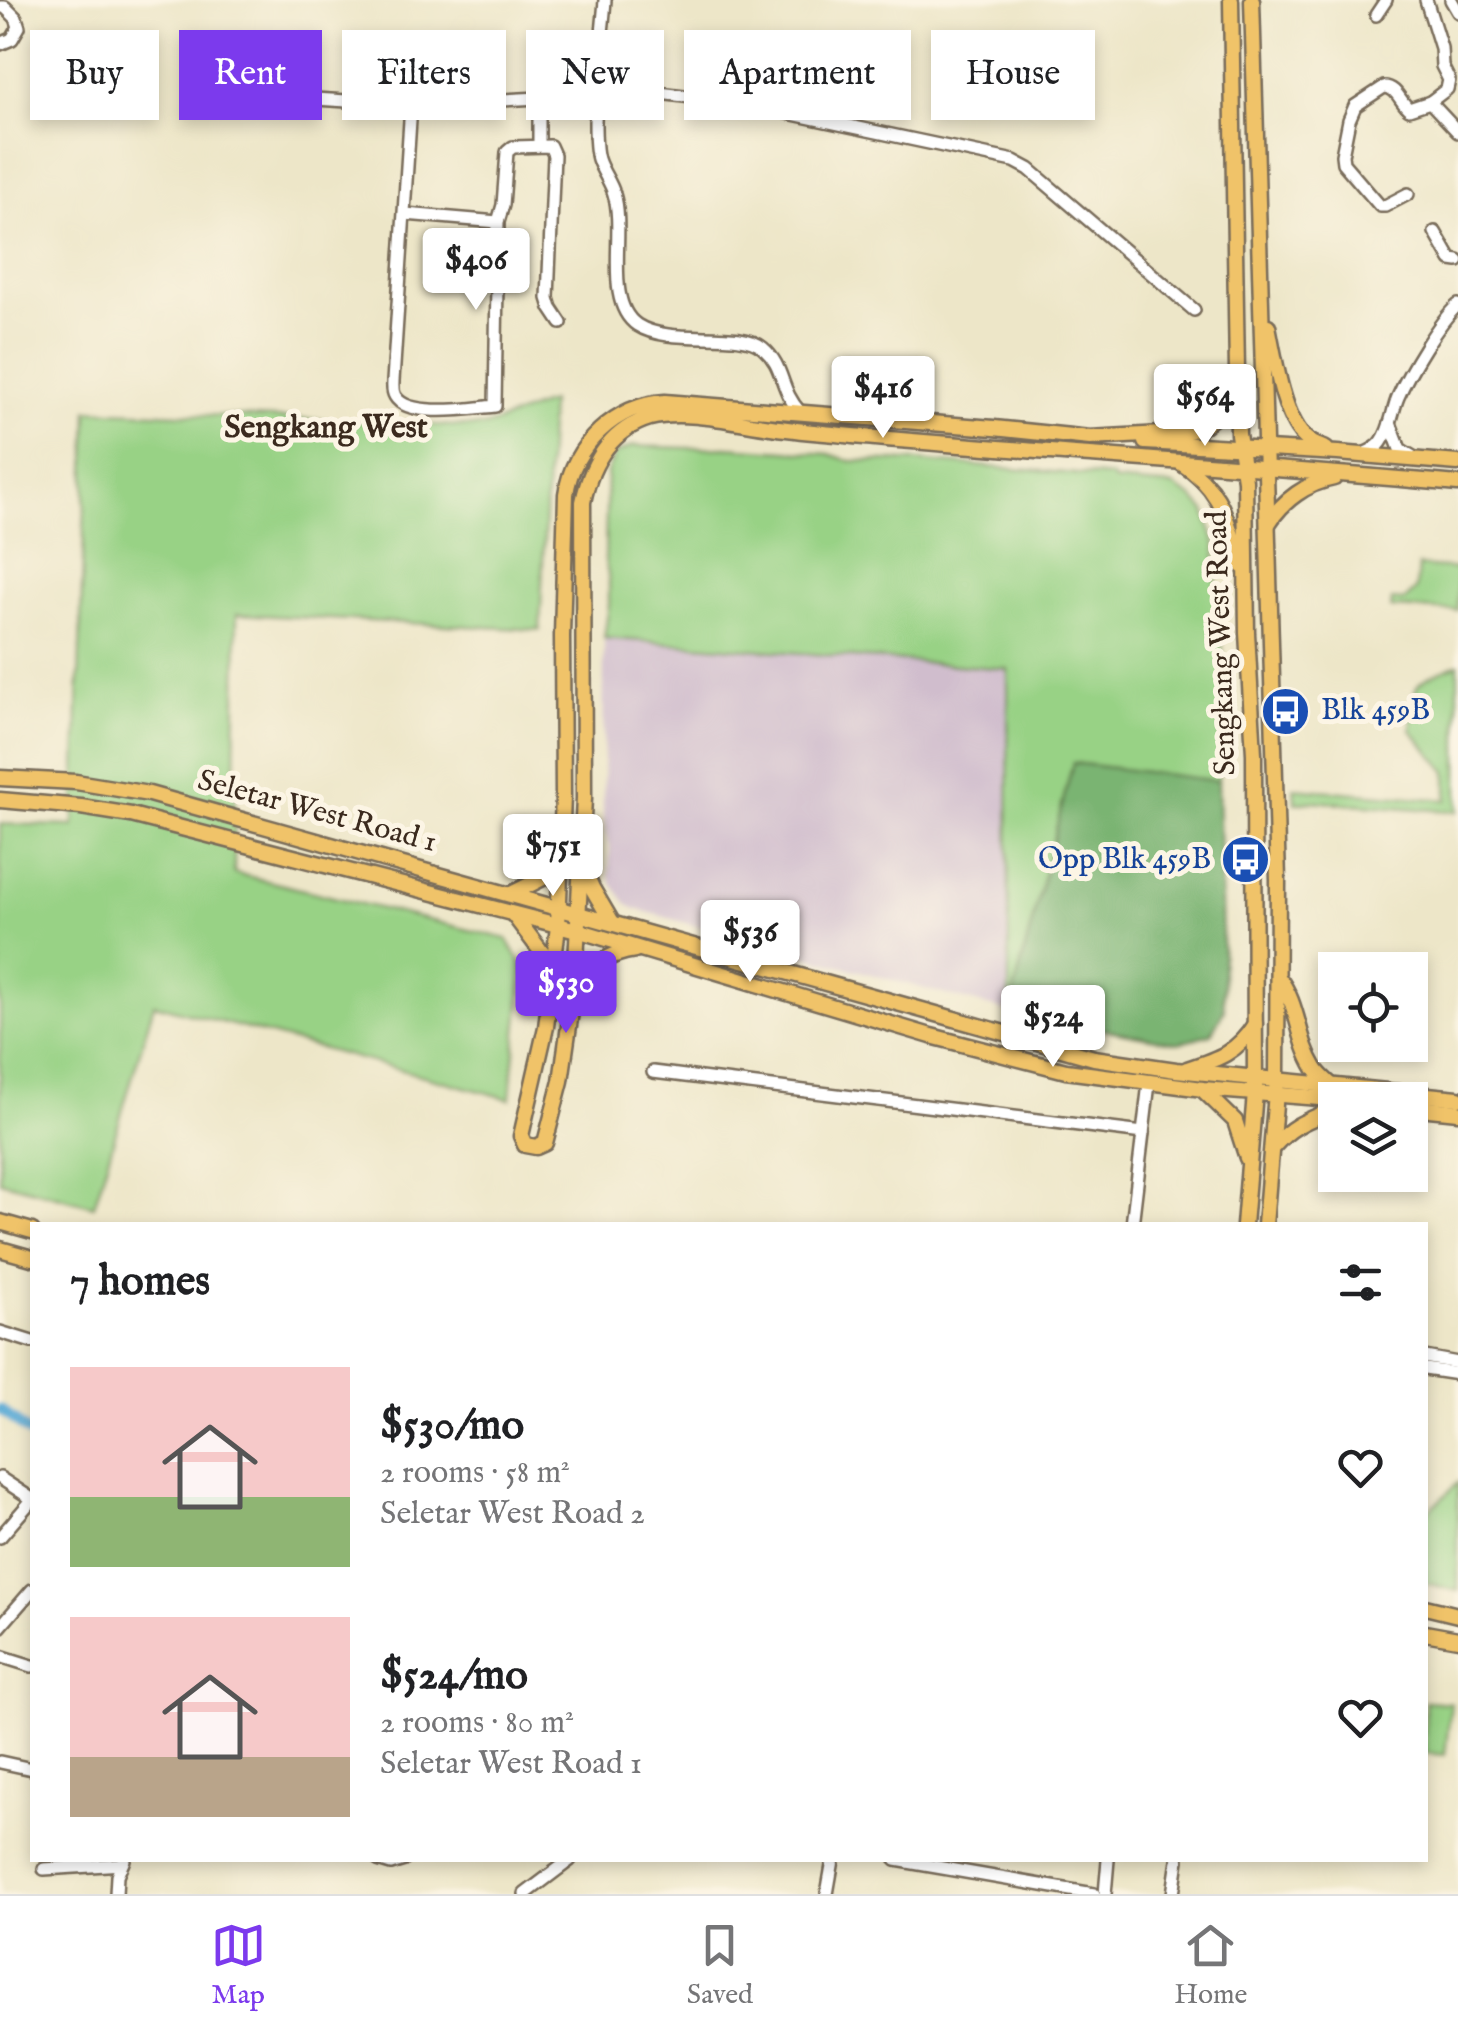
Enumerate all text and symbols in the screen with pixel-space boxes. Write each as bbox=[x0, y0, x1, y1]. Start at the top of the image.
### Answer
chip: Buy bbox=[30, 30, 159, 120]
chip: Rent bbox=[179, 30, 322, 120]
chip: Filters bbox=[342, 30, 506, 120]
chip: New bbox=[526, 30, 664, 120]
chip: Apartment bbox=[684, 30, 911, 120]
chip: House bbox=[931, 30, 1095, 120]
pin: $406 bbox=[417, 228, 535, 313]
text: $406 bbox=[445, 240, 507, 281]
pin: $416 bbox=[824, 356, 942, 441]
pin: $564 bbox=[1146, 364, 1264, 449]
text: $416 bbox=[854, 368, 912, 409]
text: $564 bbox=[1176, 376, 1234, 417]
district label: Sengkang West bbox=[224, 408, 428, 449]
street label: Sengkang West Road bbox=[1198, 509, 1246, 776]
bus stop icon: Blk 459B bbox=[1260, 685, 1312, 737]
place label: Blk 459B bbox=[1321, 692, 1430, 730]
street label: Seletar West Road 1 bbox=[193, 762, 441, 862]
pin: $751 bbox=[494, 814, 612, 899]
text: $751 bbox=[525, 826, 581, 867]
bus stop icon: Opp Blk 459B bbox=[1220, 834, 1272, 886]
place label: Opp Blk 459B bbox=[1038, 841, 1211, 879]
pin: $536 bbox=[691, 900, 809, 985]
text: $536 bbox=[723, 912, 777, 953]
pin: $530 bbox=[507, 951, 625, 1036]
map controls bbox=[1318, 952, 1428, 1192]
button: locate bbox=[1318, 952, 1428, 1062]
text: $530 bbox=[538, 963, 594, 1004]
pin: $524 bbox=[994, 985, 1112, 1070]
text: $524 bbox=[1023, 997, 1083, 1038]
button: layers bbox=[1318, 1082, 1428, 1192]
icon: filters bbox=[1333, 1255, 1388, 1310]
text: 7 homes bbox=[70, 1256, 210, 1309]
text: $530/mo bbox=[380, 1400, 524, 1453]
icon: home bbox=[150, 1407, 270, 1527]
icon: heart bbox=[1333, 1440, 1388, 1495]
text: 2 rooms · 58 m² bbox=[380, 1453, 570, 1494]
text: Seletar West Road 2 bbox=[380, 1494, 645, 1535]
text: $524/mo bbox=[380, 1650, 528, 1703]
icon: home bbox=[150, 1657, 270, 1777]
icon: heart bbox=[1333, 1690, 1388, 1745]
text: 2 rooms · 80 m² bbox=[380, 1703, 574, 1744]
text: Seletar West Road 1 bbox=[380, 1744, 642, 1785]
tab: Map bbox=[211, 1918, 266, 2013]
tab: Saved bbox=[687, 1918, 753, 2013]
tab: Home bbox=[1174, 1918, 1247, 2013]

